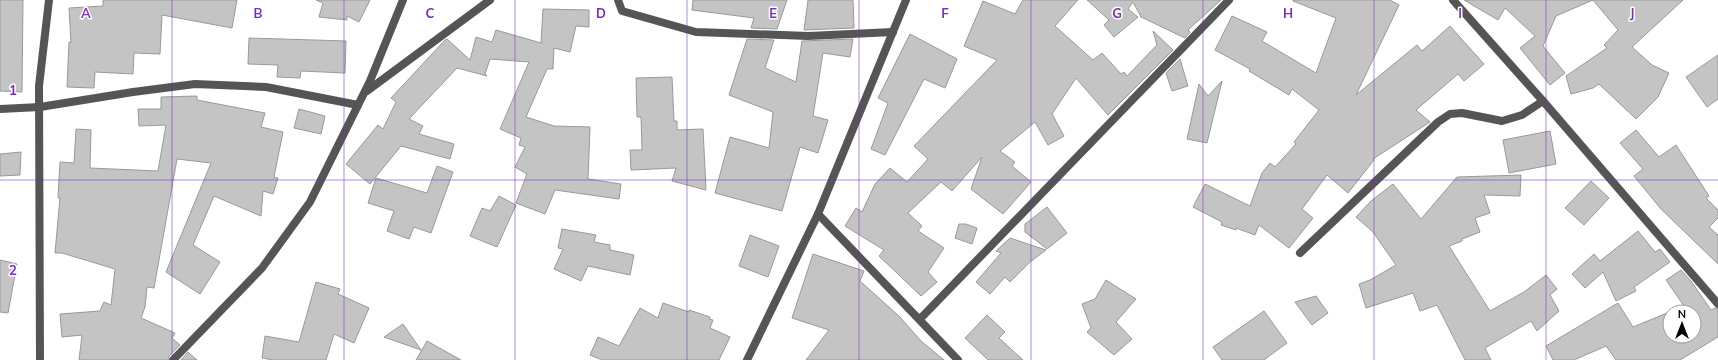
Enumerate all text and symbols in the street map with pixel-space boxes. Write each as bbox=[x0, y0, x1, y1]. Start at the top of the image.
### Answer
text: A bbox=[81, 5, 91, 21]
text: B bbox=[254, 5, 263, 21]
text: C bbox=[426, 5, 435, 21]
text: D bbox=[596, 5, 606, 21]
text: E bbox=[769, 5, 777, 21]
text: F bbox=[941, 5, 949, 21]
text: G bbox=[1112, 5, 1122, 21]
text: H bbox=[1283, 5, 1293, 21]
text: I bbox=[1458, 5, 1462, 21]
text: J bbox=[1630, 5, 1634, 21]
text: 1 bbox=[9, 82, 17, 98]
text: 2 bbox=[9, 262, 17, 278]
north arrow bbox=[1662, 304, 1702, 344]
text: N bbox=[1678, 307, 1686, 321]

